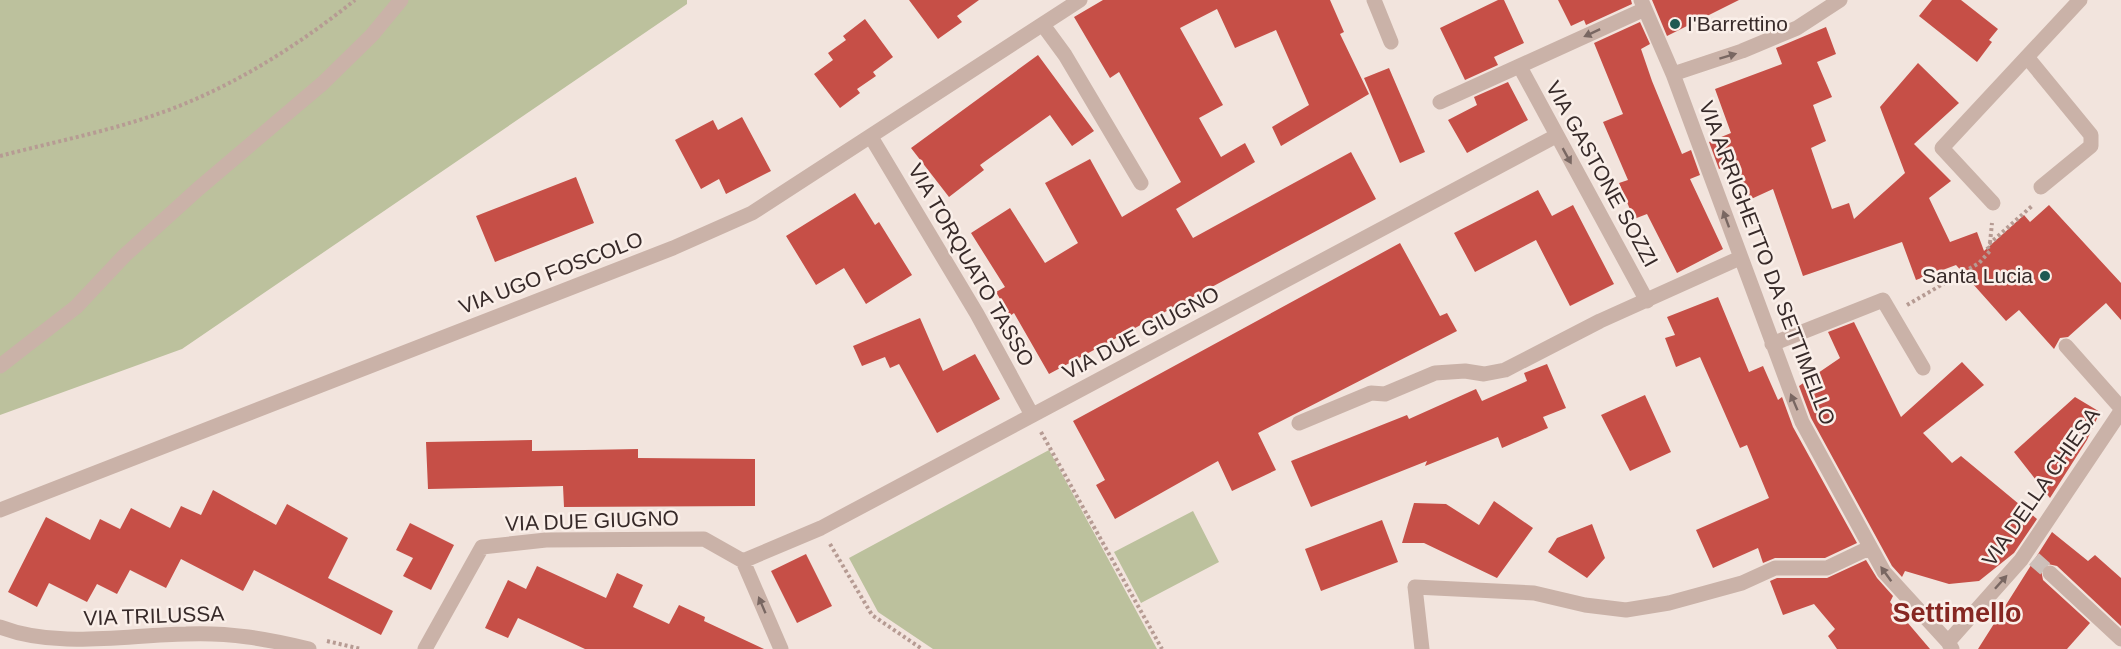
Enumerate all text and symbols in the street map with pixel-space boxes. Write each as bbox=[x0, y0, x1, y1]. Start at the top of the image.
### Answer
place label: I'Barrettino bbox=[1687, 12, 1788, 35]
marker: I'Barrettino bbox=[1668, 17, 1682, 31]
one-way arrow bbox=[1583, 29, 1600, 38]
one-way arrow bbox=[1719, 51, 1737, 60]
street label: VIA GASTONE SOZZI bbox=[1542, 77, 1663, 271]
street label: VIA ARRIGHETTO DA SETTIMELLO bbox=[1695, 98, 1840, 428]
one-way arrow bbox=[1562, 147, 1572, 164]
street label: VIA TORQUATO TASSO bbox=[904, 159, 1039, 370]
one-way arrow bbox=[1721, 210, 1731, 228]
street label: VIA UGO FOSCOLO bbox=[456, 227, 646, 318]
place label: Santa Lucia bbox=[1922, 264, 2033, 287]
marker: Santa Lucia bbox=[2038, 269, 2052, 283]
street label: VIA DUE GIUGNO bbox=[1059, 282, 1223, 384]
one-way arrow bbox=[1789, 393, 1798, 411]
street label: VIA DELLA CHIESA bbox=[1977, 403, 2104, 570]
street label: VIA DUE GIUGNO bbox=[505, 506, 679, 535]
one-way arrow bbox=[1880, 566, 1892, 582]
one-way arrow bbox=[1994, 575, 2007, 590]
one-way arrow bbox=[757, 596, 767, 614]
district label: Settimello bbox=[1892, 598, 2022, 628]
street label: VIA TRILUSSA bbox=[83, 602, 225, 629]

